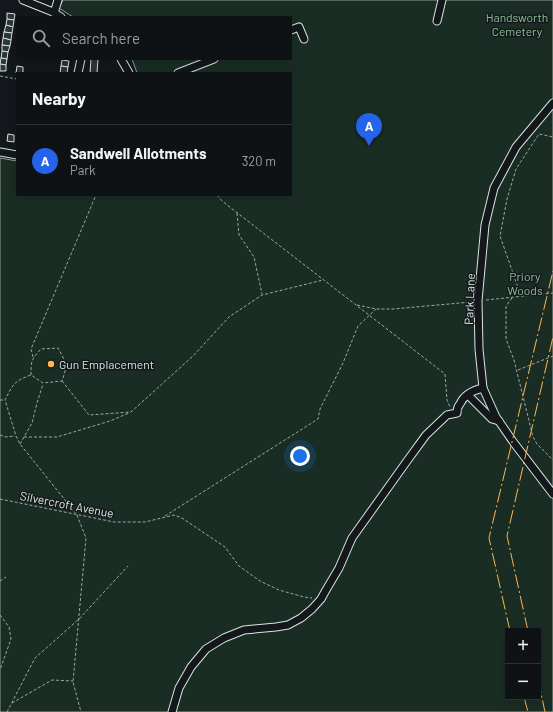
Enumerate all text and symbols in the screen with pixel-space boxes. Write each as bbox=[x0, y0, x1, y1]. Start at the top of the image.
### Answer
park label: Handsworth Cemetery bbox=[486, 10, 548, 38]
search box bbox=[16, 16, 292, 60]
icon: search bbox=[30, 27, 52, 49]
text: Search here bbox=[62, 29, 140, 47]
text: Nearby bbox=[32, 88, 86, 108]
pin: A bbox=[356, 113, 382, 146]
text: Sandwell Allotments bbox=[70, 144, 207, 162]
text: A bbox=[41, 153, 49, 169]
text: 320 m bbox=[242, 153, 276, 169]
text: Park bbox=[70, 162, 96, 178]
park label: Priory Woods bbox=[507, 269, 543, 297]
street label: Park Lane bbox=[461, 273, 477, 325]
place label: Gun Emplacement bbox=[59, 357, 154, 371]
marker: Gun Emplacement bbox=[46, 359, 56, 369]
your location bbox=[290, 446, 310, 466]
street label: Silvercroft Avenue bbox=[19, 488, 115, 520]
map controls bbox=[505, 628, 541, 700]
button: + bbox=[505, 628, 541, 664]
button: − bbox=[505, 664, 541, 700]

